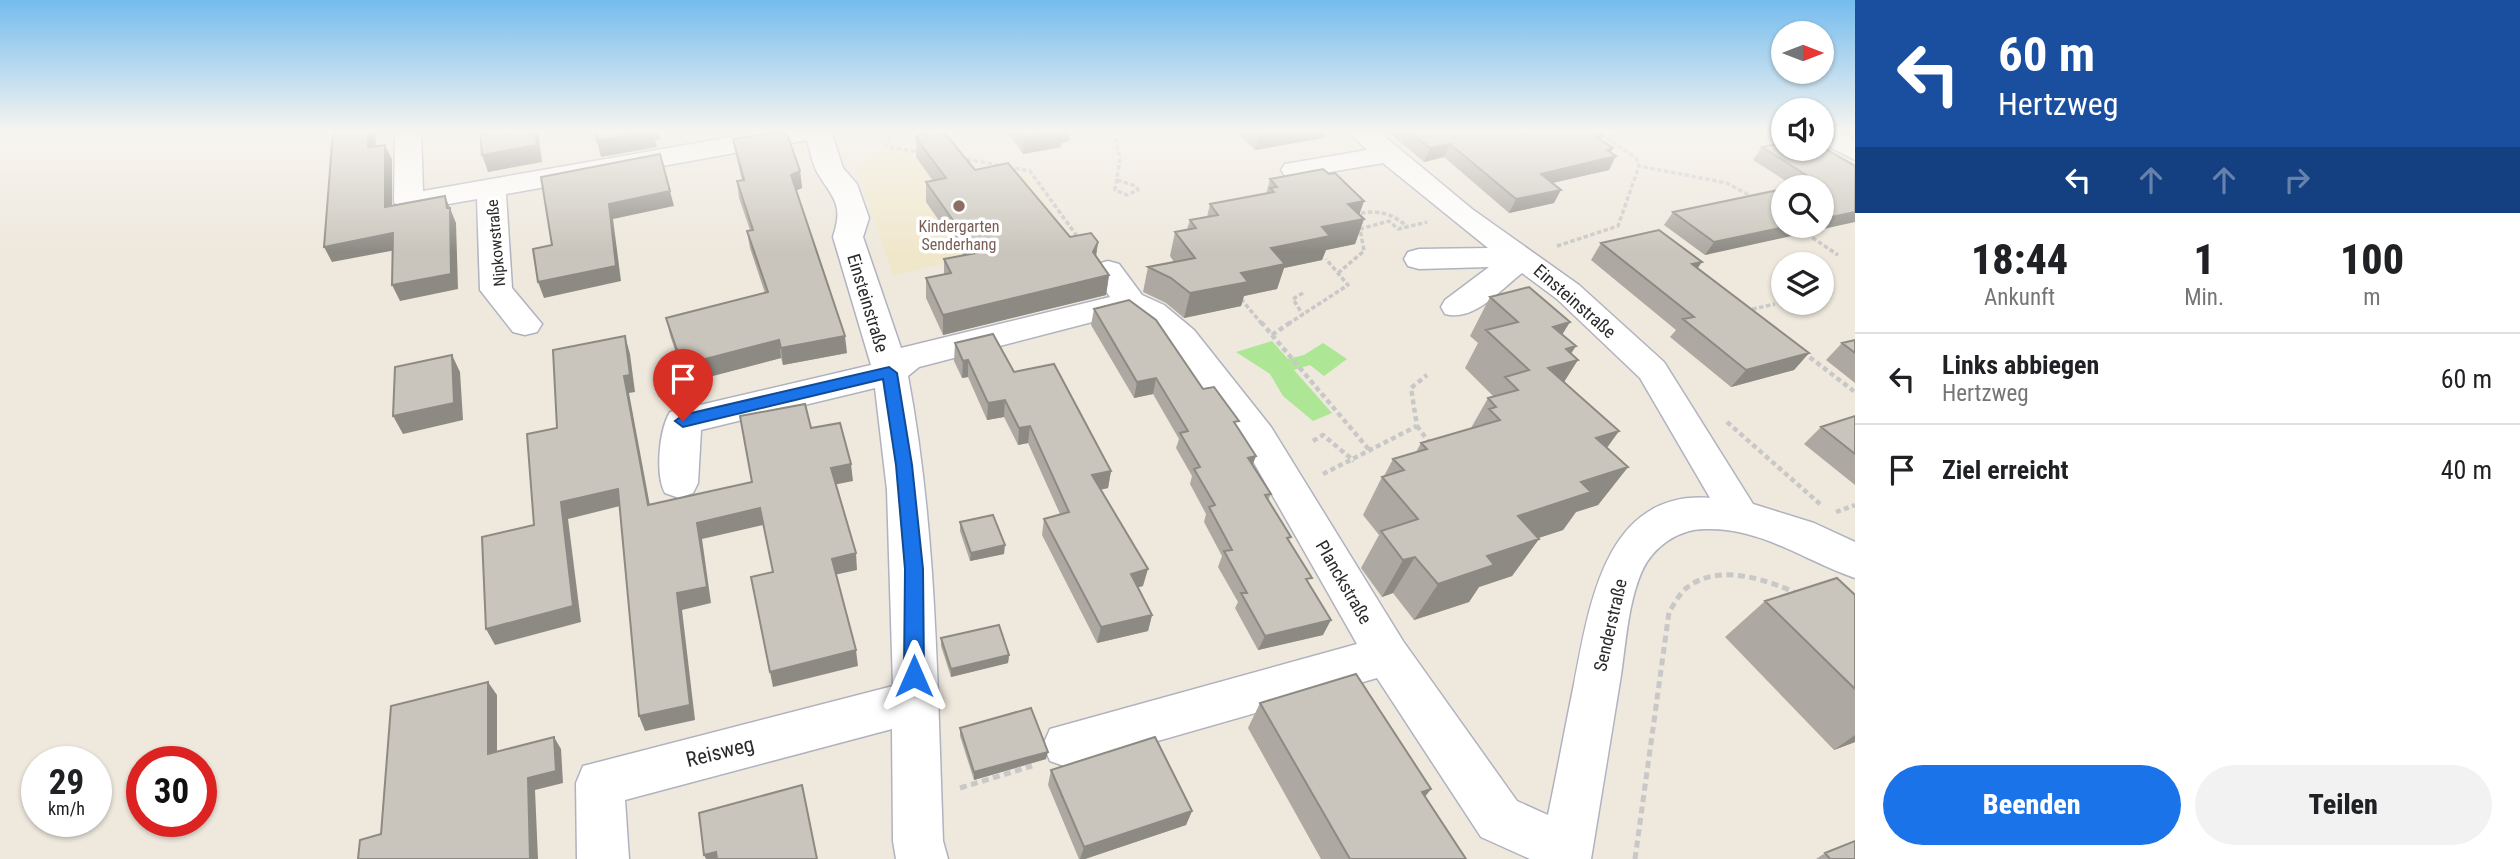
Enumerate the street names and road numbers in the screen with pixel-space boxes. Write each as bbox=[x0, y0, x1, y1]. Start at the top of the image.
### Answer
street label: Nipkowstraße bbox=[483, 199, 509, 287]
street label: Einsteinstraße bbox=[843, 251, 893, 355]
street label: Einsteinstraße bbox=[1530, 260, 1620, 342]
street label: Planckstraße bbox=[1312, 536, 1376, 628]
street label: Senderstraße bbox=[1589, 577, 1631, 673]
street label: Reisweg bbox=[684, 732, 756, 772]

